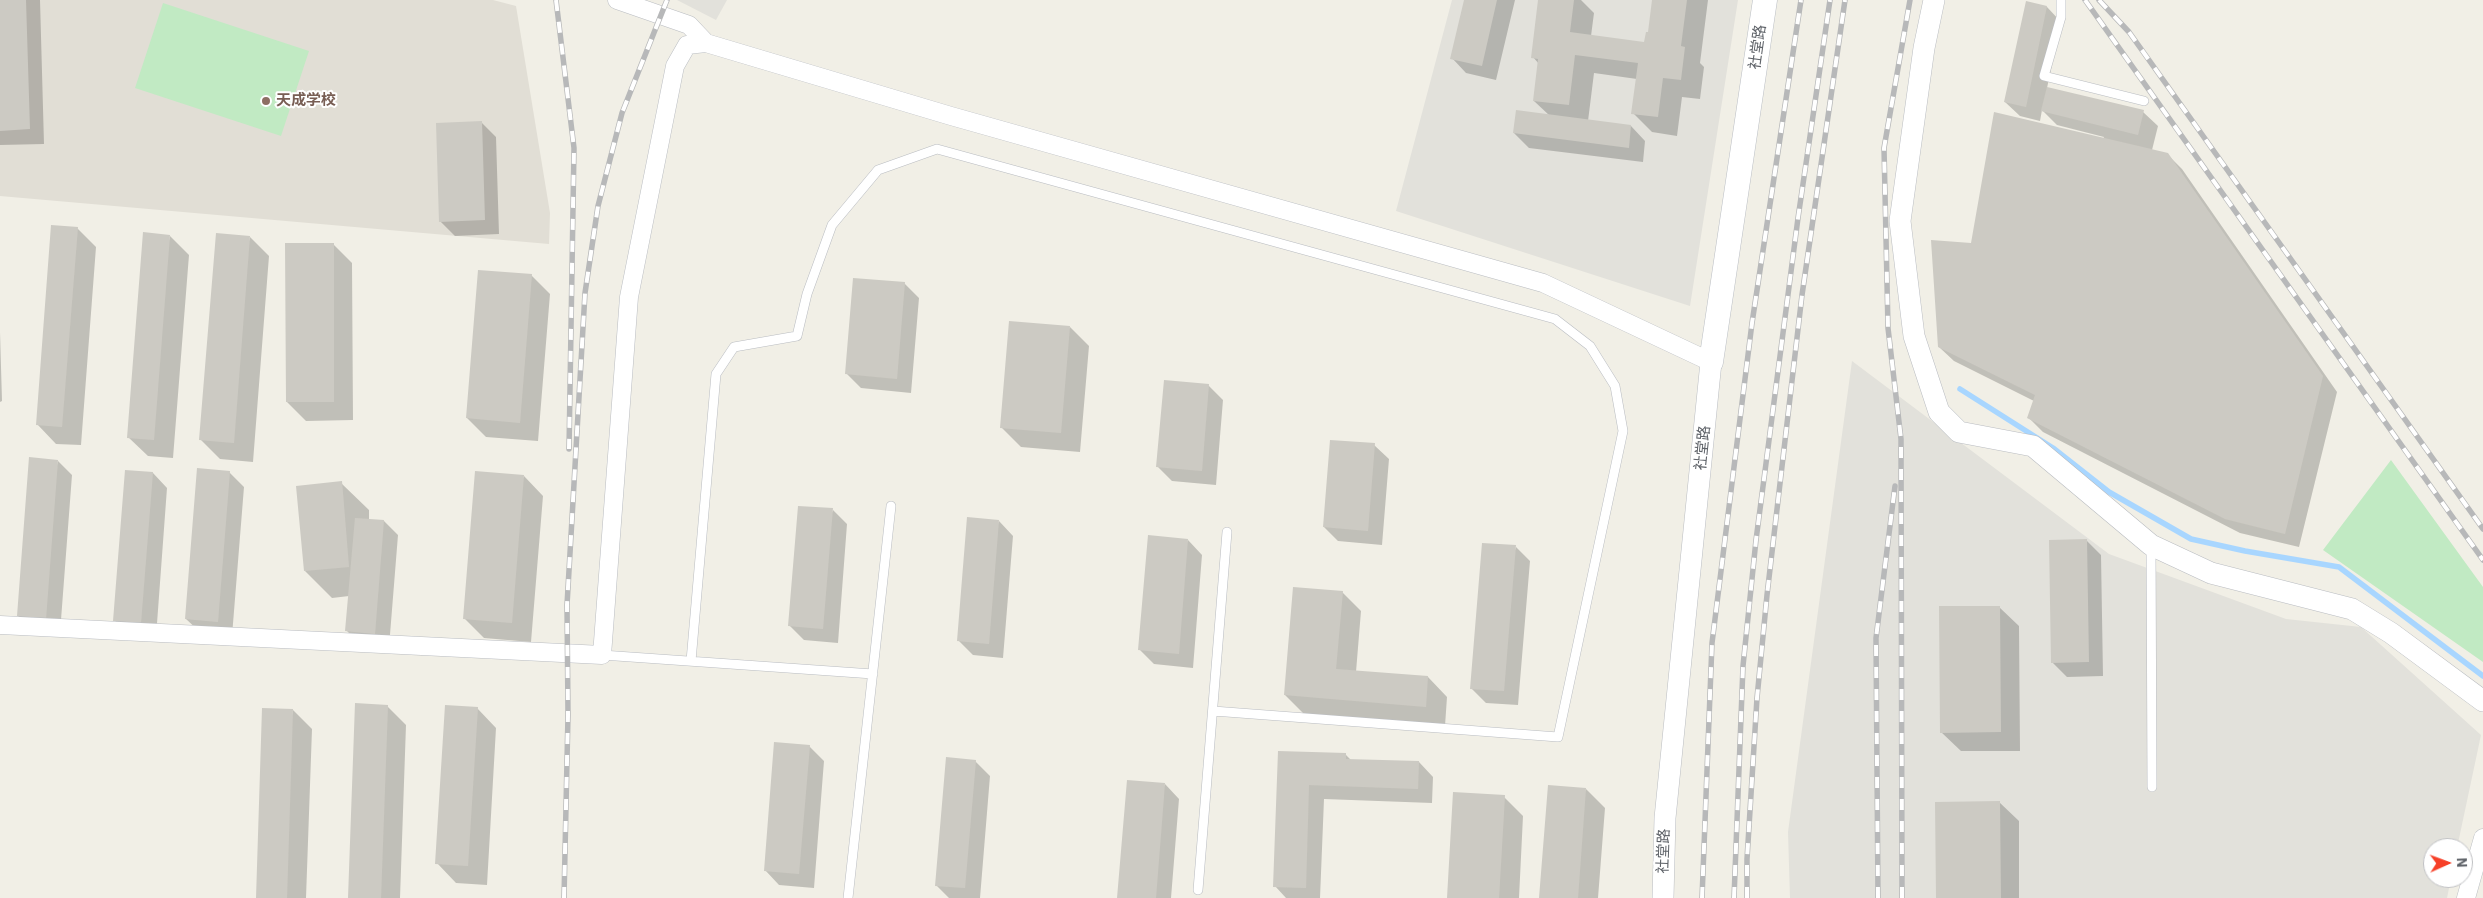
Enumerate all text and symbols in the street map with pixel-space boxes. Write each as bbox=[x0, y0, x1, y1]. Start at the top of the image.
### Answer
street label: 社堂路 bbox=[1746, 23, 1770, 71]
place label: 天成学校 bbox=[276, 92, 336, 110]
marker: 天成学校 bbox=[260, 95, 272, 107]
street label: 社堂路 bbox=[1692, 425, 1714, 471]
street label: 社堂路 bbox=[1654, 828, 1674, 874]
north arrow bbox=[2423, 838, 2473, 888]
text: N bbox=[2453, 857, 2471, 868]

